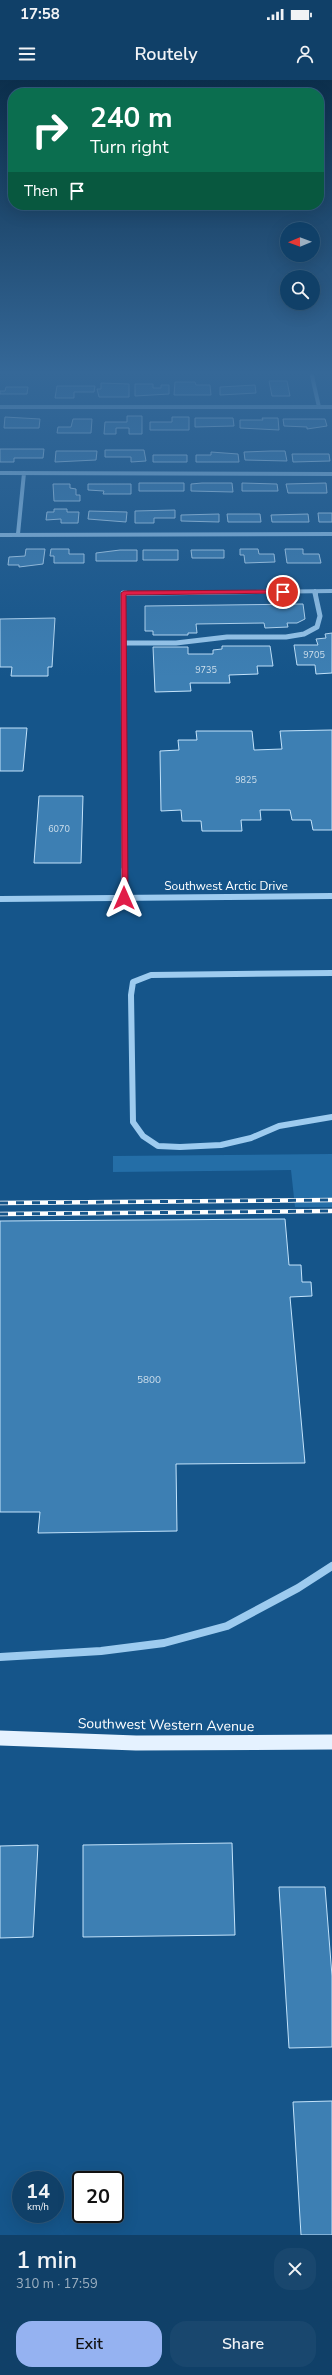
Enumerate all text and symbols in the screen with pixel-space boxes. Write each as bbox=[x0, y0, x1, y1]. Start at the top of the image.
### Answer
text: 17:58 bbox=[20, 4, 60, 24]
text: Routely bbox=[134, 42, 198, 66]
icon: menu bbox=[16, 43, 38, 65]
icon: person bbox=[294, 43, 316, 65]
text: 240 m bbox=[90, 99, 173, 137]
icon: right bbox=[24, 104, 76, 156]
text: Turn right bbox=[90, 135, 169, 159]
icon: arrive bbox=[66, 180, 88, 202]
text: Then bbox=[24, 181, 58, 201]
north arrow bbox=[280, 222, 320, 262]
map controls bbox=[280, 222, 320, 310]
button: search bbox=[280, 270, 320, 310]
pin bbox=[266, 575, 300, 609]
icon: arrive bbox=[272, 581, 294, 603]
house number: 9705 bbox=[303, 649, 325, 661]
house number: 9735 bbox=[195, 664, 217, 676]
house number: 9825 bbox=[235, 774, 257, 786]
house number: 6070 bbox=[48, 823, 70, 835]
position arrow bbox=[103, 877, 145, 919]
street label: Southwest Arctic Drive bbox=[164, 878, 288, 894]
house number: 5800 bbox=[137, 1373, 161, 1387]
street label: Southwest Western Avenue bbox=[78, 1714, 254, 1736]
speed limit sign: 20 bbox=[72, 2171, 124, 2223]
text: 14 bbox=[26, 2178, 50, 2205]
text: km/h bbox=[27, 2200, 49, 2214]
text: 1 min bbox=[16, 2244, 77, 2276]
button: close bbox=[274, 2248, 316, 2290]
text: 310 m · 17:59 bbox=[16, 2275, 98, 2293]
button: Exit bbox=[16, 2321, 162, 2367]
button: Share bbox=[170, 2321, 316, 2367]

